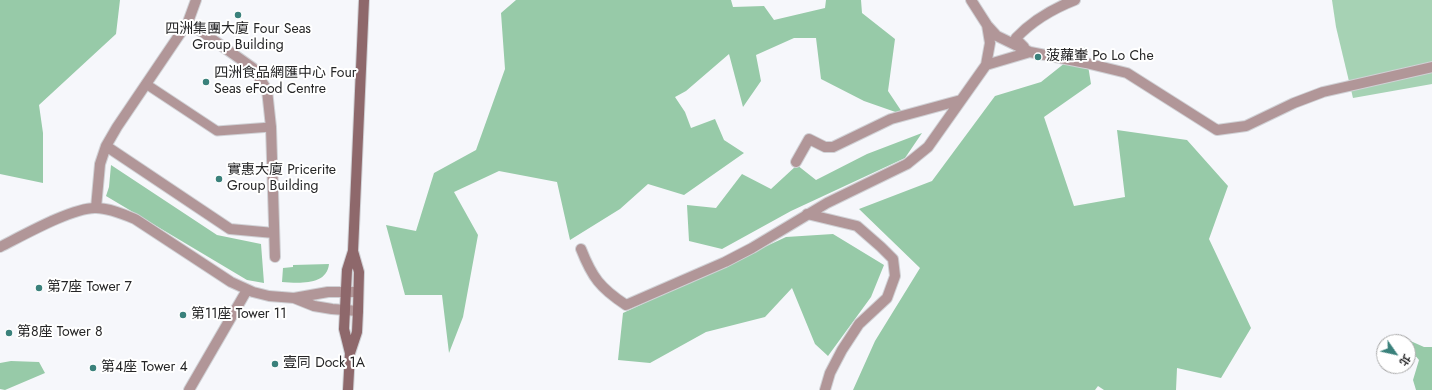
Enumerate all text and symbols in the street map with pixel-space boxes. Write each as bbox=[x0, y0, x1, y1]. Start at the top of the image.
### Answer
marker: 四洲集團大廈 Four Seas Group Building bbox=[233, 10, 243, 20]
place label: 四洲集團大廈 Four Seas Group Building bbox=[165, 22, 311, 54]
place label: 菠蘿輋 Po Lo Che bbox=[1046, 49, 1154, 65]
marker: 菠蘿輋 Po Lo Che bbox=[1033, 52, 1043, 62]
place label: 四洲食品網匯中心 Four Seas eFood Centre bbox=[214, 66, 357, 98]
marker: 四洲食品網匯中心 Four Seas eFood Centre bbox=[201, 77, 211, 87]
place label: 實惠大廈 Pricerite Group Building bbox=[227, 163, 336, 196]
marker: 實惠大廈 Pricerite Group Building bbox=[214, 174, 224, 184]
place label: 第7座 Tower 7 bbox=[47, 280, 132, 296]
marker: 第7座 Tower 7 bbox=[34, 283, 44, 293]
place label: 第11座 Tower 11 bbox=[191, 307, 286, 323]
marker: 第11座 Tower 11 bbox=[178, 310, 188, 320]
place label: 第8座 Tower 8 bbox=[17, 325, 103, 341]
marker: 第8座 Tower 8 bbox=[4, 328, 14, 338]
north arrow bbox=[1376, 334, 1416, 374]
text: 北 bbox=[1395, 351, 1415, 369]
place label: 壹同 Dock 1A bbox=[283, 356, 365, 372]
marker: 壹同 Dock 1A bbox=[270, 359, 280, 369]
place label: 第4座 Tower 4 bbox=[101, 360, 188, 376]
marker: 第4座 Tower 4 bbox=[88, 363, 98, 373]

